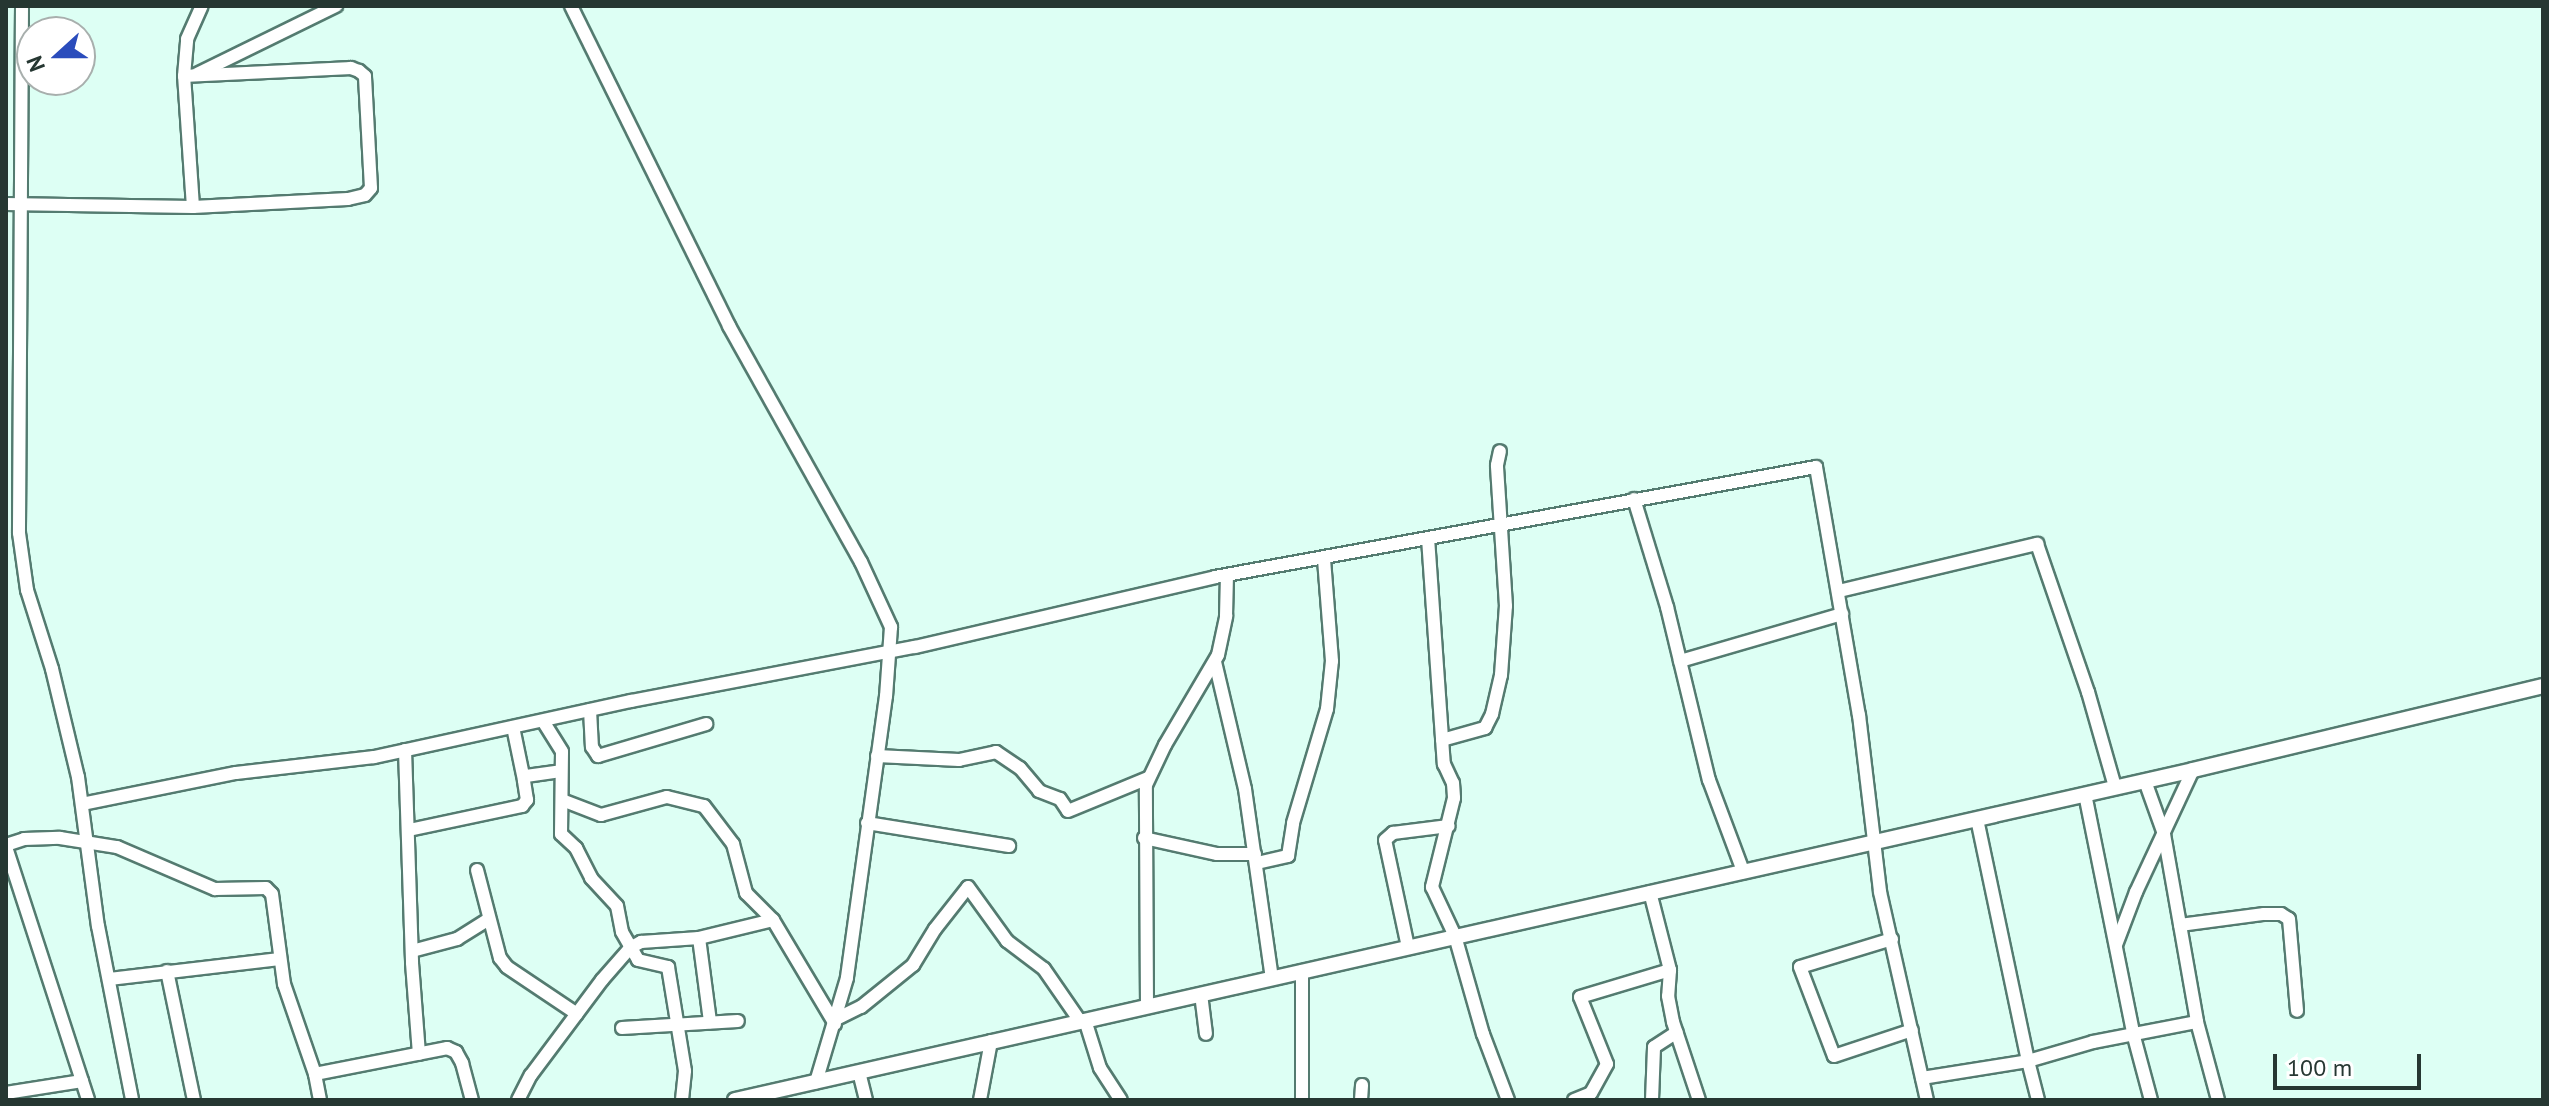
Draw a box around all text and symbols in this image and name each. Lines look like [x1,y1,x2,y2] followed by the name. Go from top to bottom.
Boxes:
[16,16,96,96] north arrow
[20,52,51,76] text: N
[2277,1038,2425,1088] scale bar
[2287,1052,2352,1083] text: 100 m

